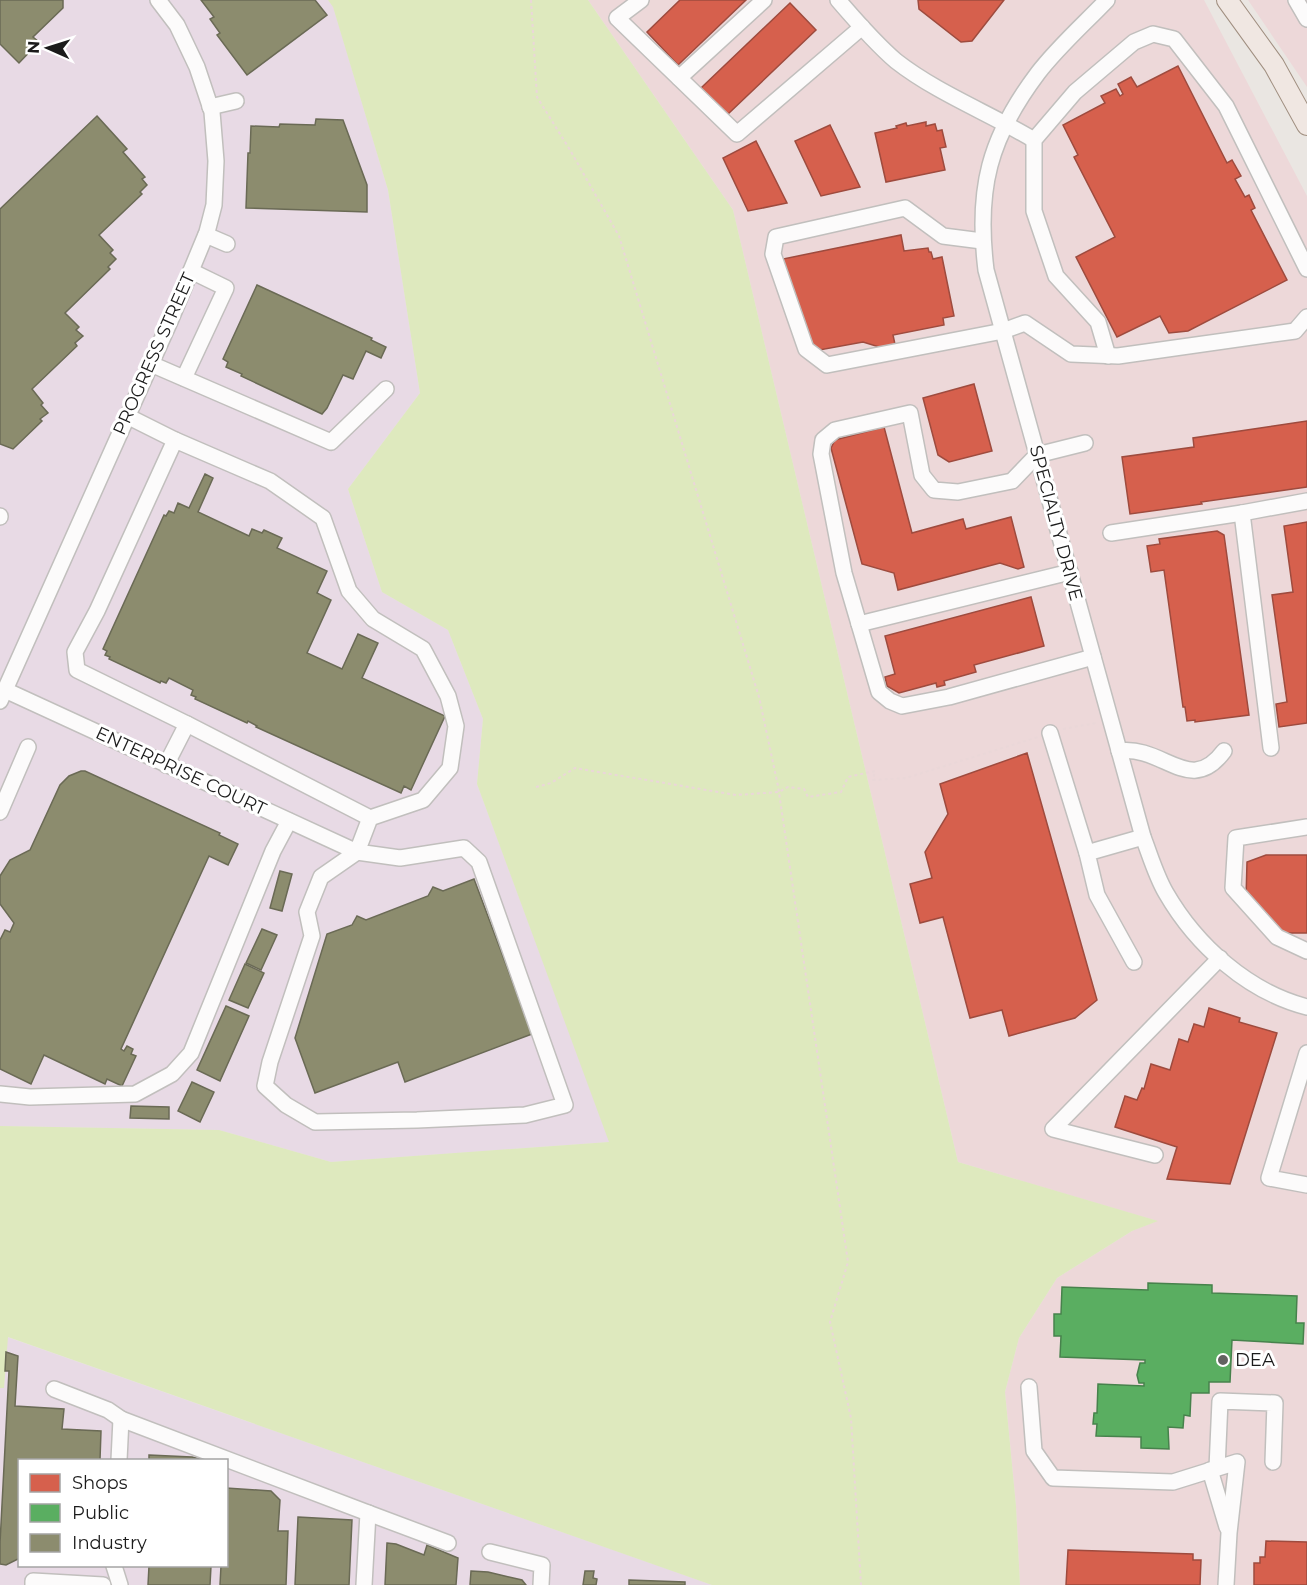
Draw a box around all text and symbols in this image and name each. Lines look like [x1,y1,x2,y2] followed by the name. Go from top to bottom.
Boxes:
[18,18,78,78] north arrow
[24,40,43,54] text: N
[108,269,200,439] street label: PROGRESS STREET
[1025,443,1087,603] street label: SPECIALTY DRIVE
[92,722,270,820] street label: ENTERPRISE COURT
[1235,1349,1275,1371] place label: DEA
[1216,1353,1230,1367] marker: DEA
[18,1459,228,1567] legend
[72,1472,128,1494] text: Shops
[72,1502,129,1524] text: Public
[72,1532,147,1554] text: Industry

